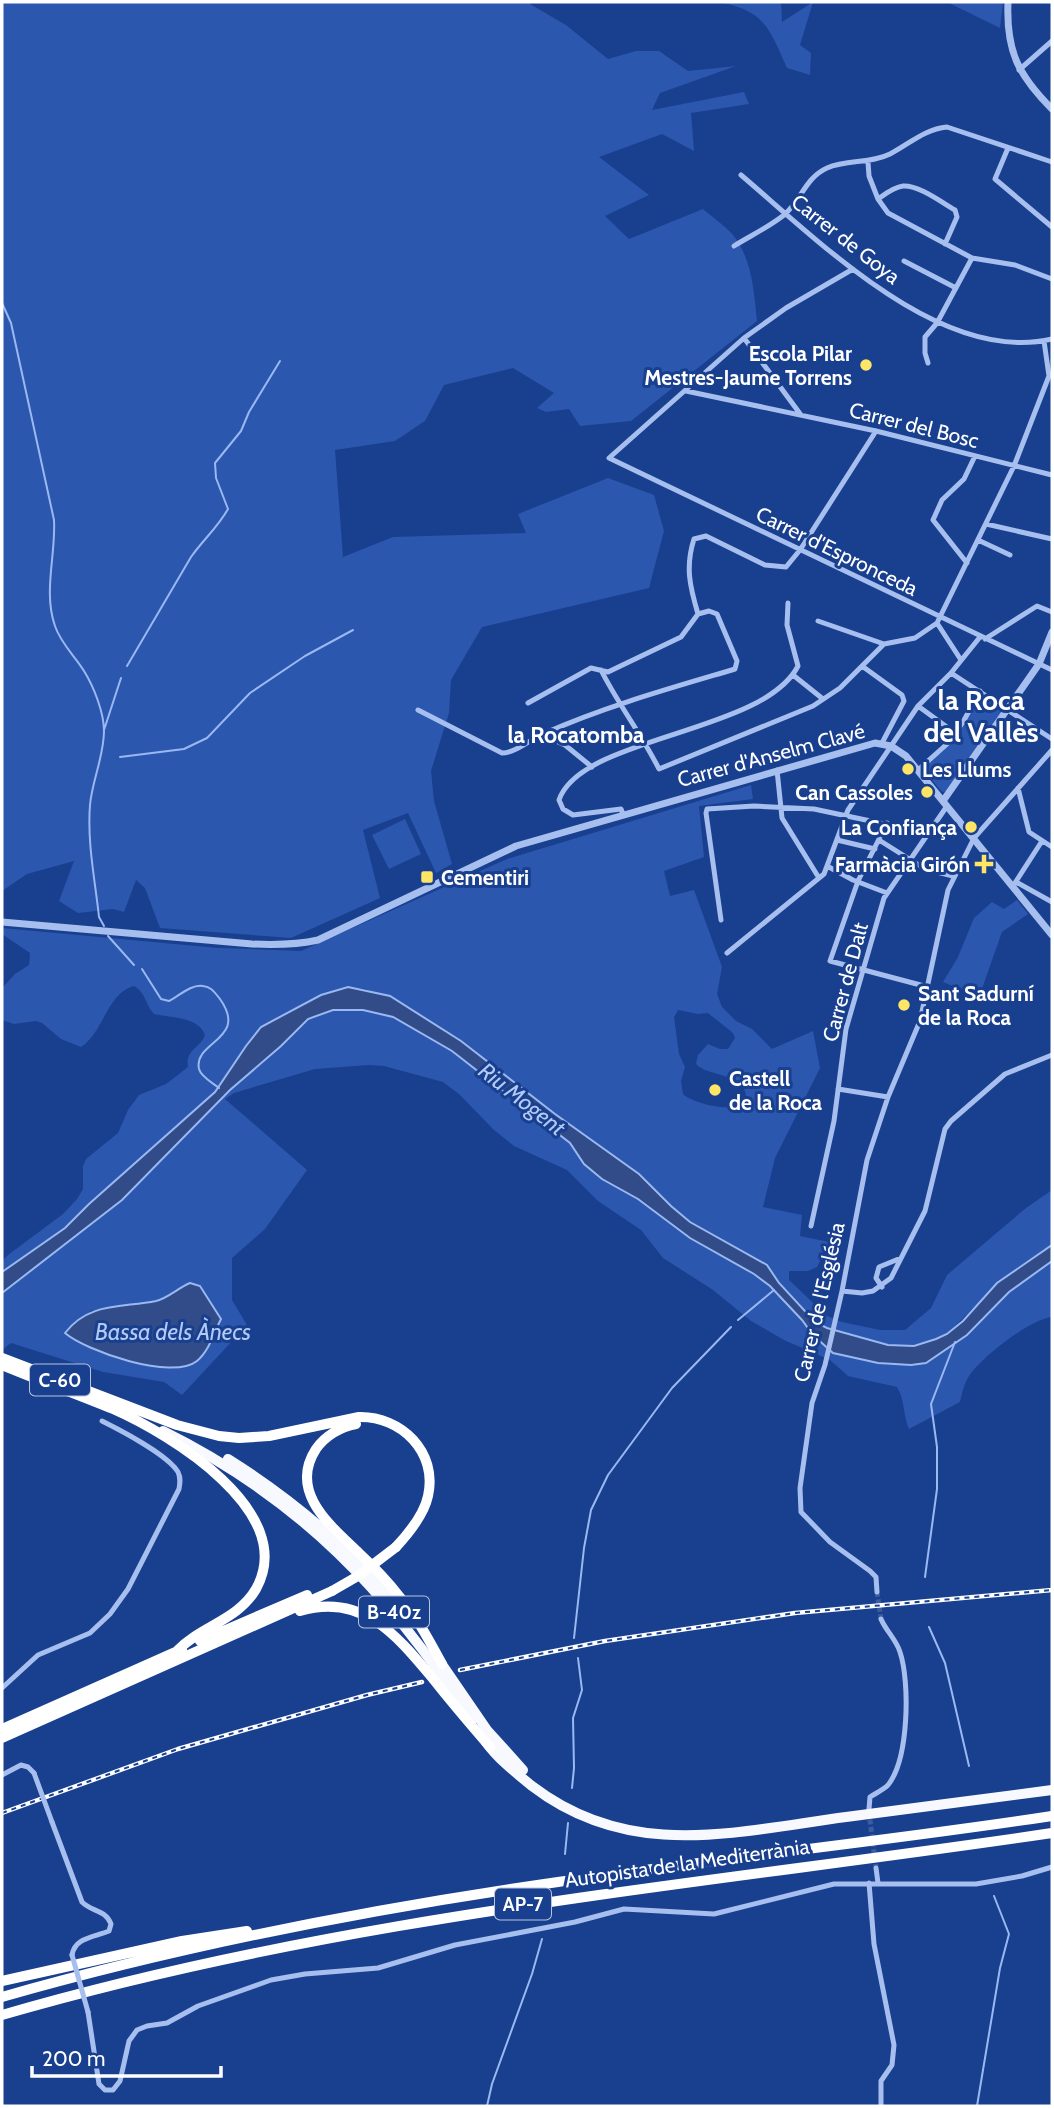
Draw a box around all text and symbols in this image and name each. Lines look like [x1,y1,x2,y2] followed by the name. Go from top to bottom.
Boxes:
[787,189,905,289] street label: Carrer de Goya
[644,341,852,390] place label: Escola Pilar Mestres-Jaume Torrens
[858,357,874,373] marker: Escola Pilar Mestres-Jaume Torrens
[847,397,981,453] street label: Carrer del Bosc
[752,501,922,601] street label: Carrer d'Espronceda
[923,683,1039,749] district label: la Roca del Vallès
[674,718,868,792] street label: Carrer d'Anselm Clavé
[507,721,645,749] district label: la Rocatomba
[922,757,1011,782] place label: Les Llums
[900,761,916,777] marker: Les Llums
[795,780,913,805] place label: Can Cassoles
[919,784,935,800] marker: Can Cassoles
[841,815,958,840] place label: La Confiança
[963,819,979,835] marker: La Confiança
[835,852,970,877] place label: Farmàcia Girón
[976,856,992,872] marker: Farmàcia Girón
[441,865,529,890] place label: Cementiri
[419,869,435,885] marker: Cementiri
[817,920,873,1044] street label: Carrer de Dalt
[918,981,1034,1030] place label: Sant Sadurní de la Roca
[896,997,912,1013] marker: Sant Sadurní de la Roca
[473,1056,572,1142] water label: Riu Mogent
[729,1066,823,1115] place label: Castell de la Roca
[707,1082,723,1098] marker: Castell de la Roca
[788,1220,850,1384] street label: Carrer de l'Església
[95,1316,251,1346] water label: Bassa dels Ànecs
[30,1364,90,1396] road number: C-60
[359,1596,429,1628] road number: B-40z
[563,1833,811,1893] street label: Autopista de la Mediterrània
[495,1888,551,1920] road number: AP-7
[32,2035,220,2078] scale bar
[42,2046,105,2071] text: 200 m

